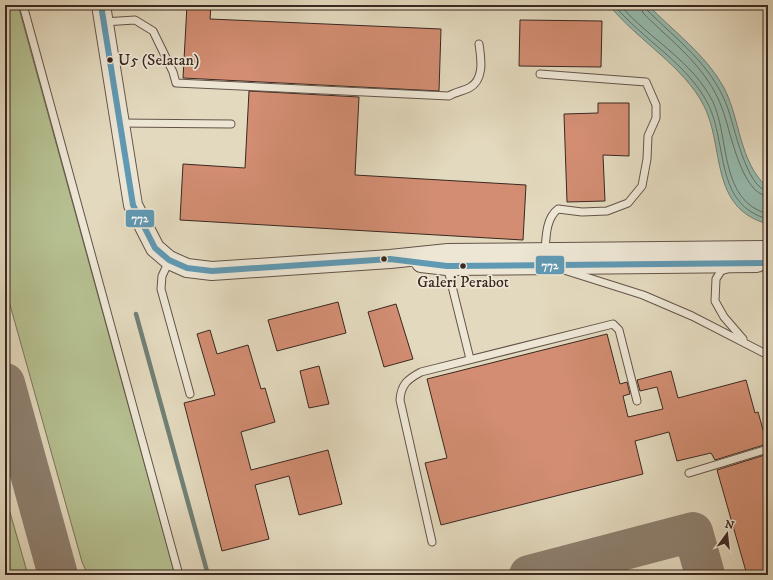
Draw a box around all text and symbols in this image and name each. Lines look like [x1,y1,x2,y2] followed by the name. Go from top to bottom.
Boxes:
[118,50,199,70] place label: U5 (Selatan)
[105,55,115,65] marker: U5 (Selatan)
[125,209,155,228] line badge: 772
[132,212,149,226] text: 772
[379,254,389,264] unlabelled marker
[535,255,565,275] line badge: 772
[542,259,559,273] text: 772
[458,261,468,271] marker: Galeri Perabot
[417,272,509,292] place label: Galeri Perabot
[707,514,747,554] north arrow
[723,517,736,533] text: N

